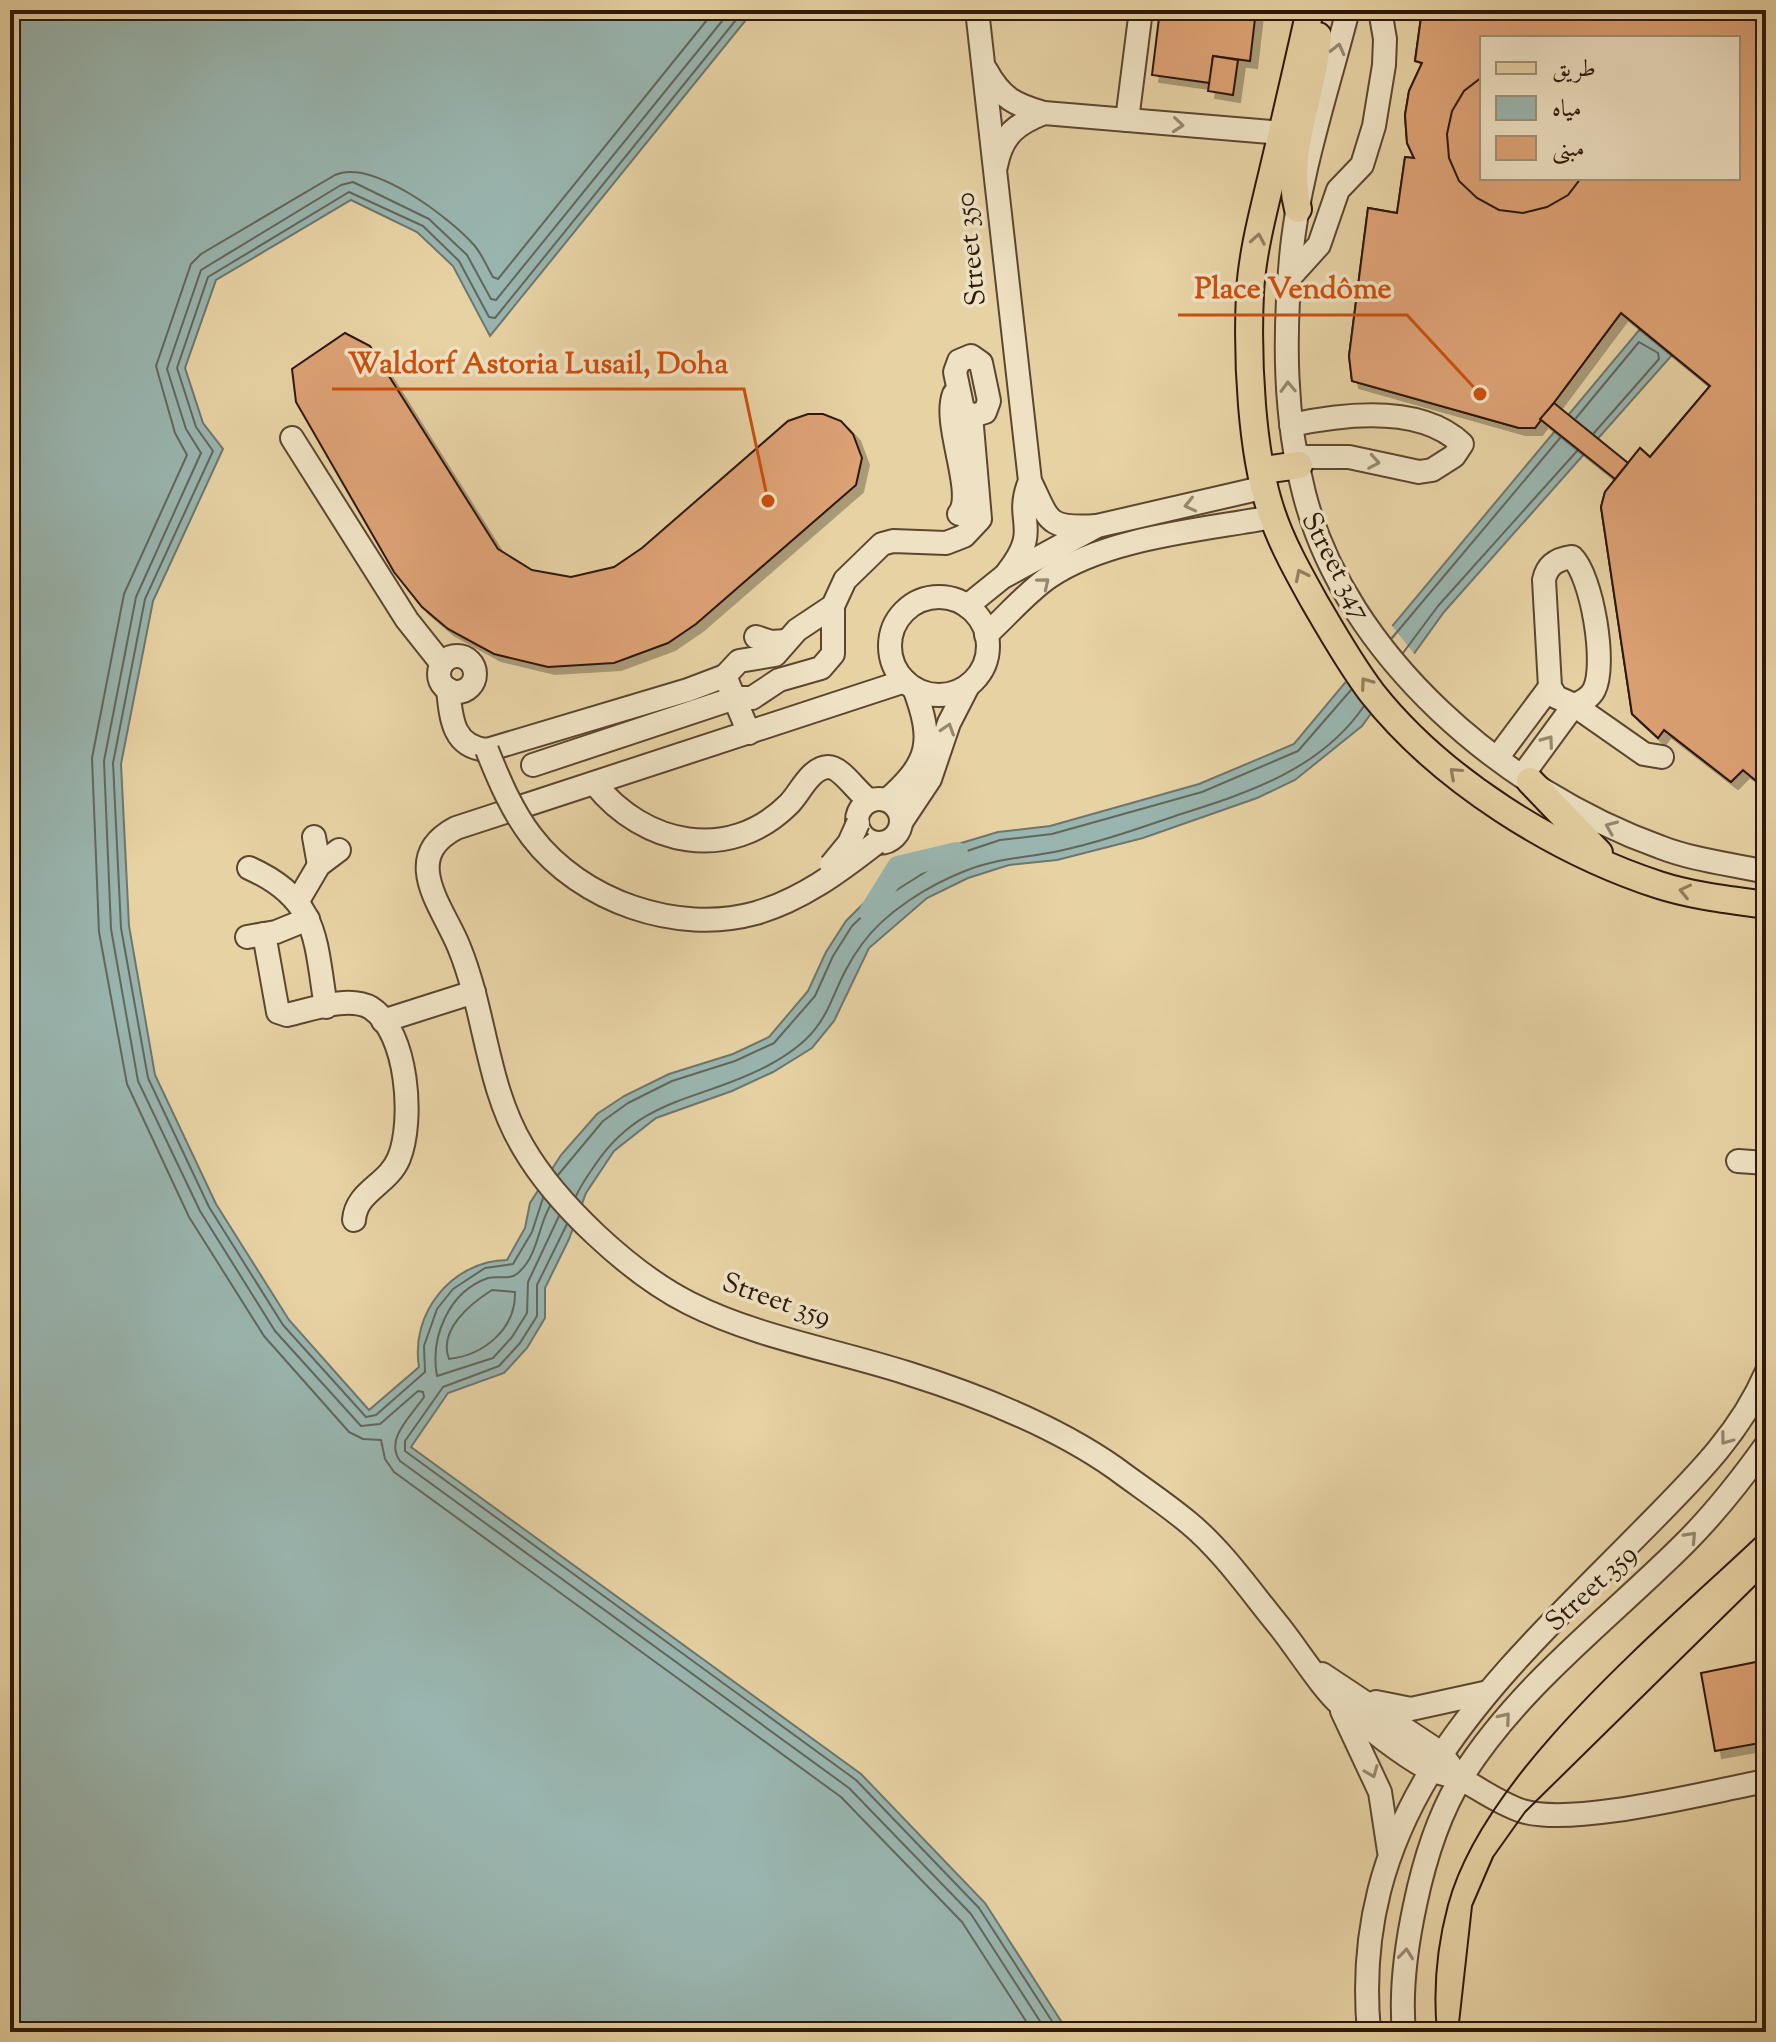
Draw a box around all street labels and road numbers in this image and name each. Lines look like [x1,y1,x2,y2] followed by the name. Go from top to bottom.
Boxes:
[946,190,998,308] street label: Street 350
[1290,506,1380,628] street label: Street 347
[716,1264,836,1338] street label: Street 359
[1537,1536,1647,1642] street label: Street 359

